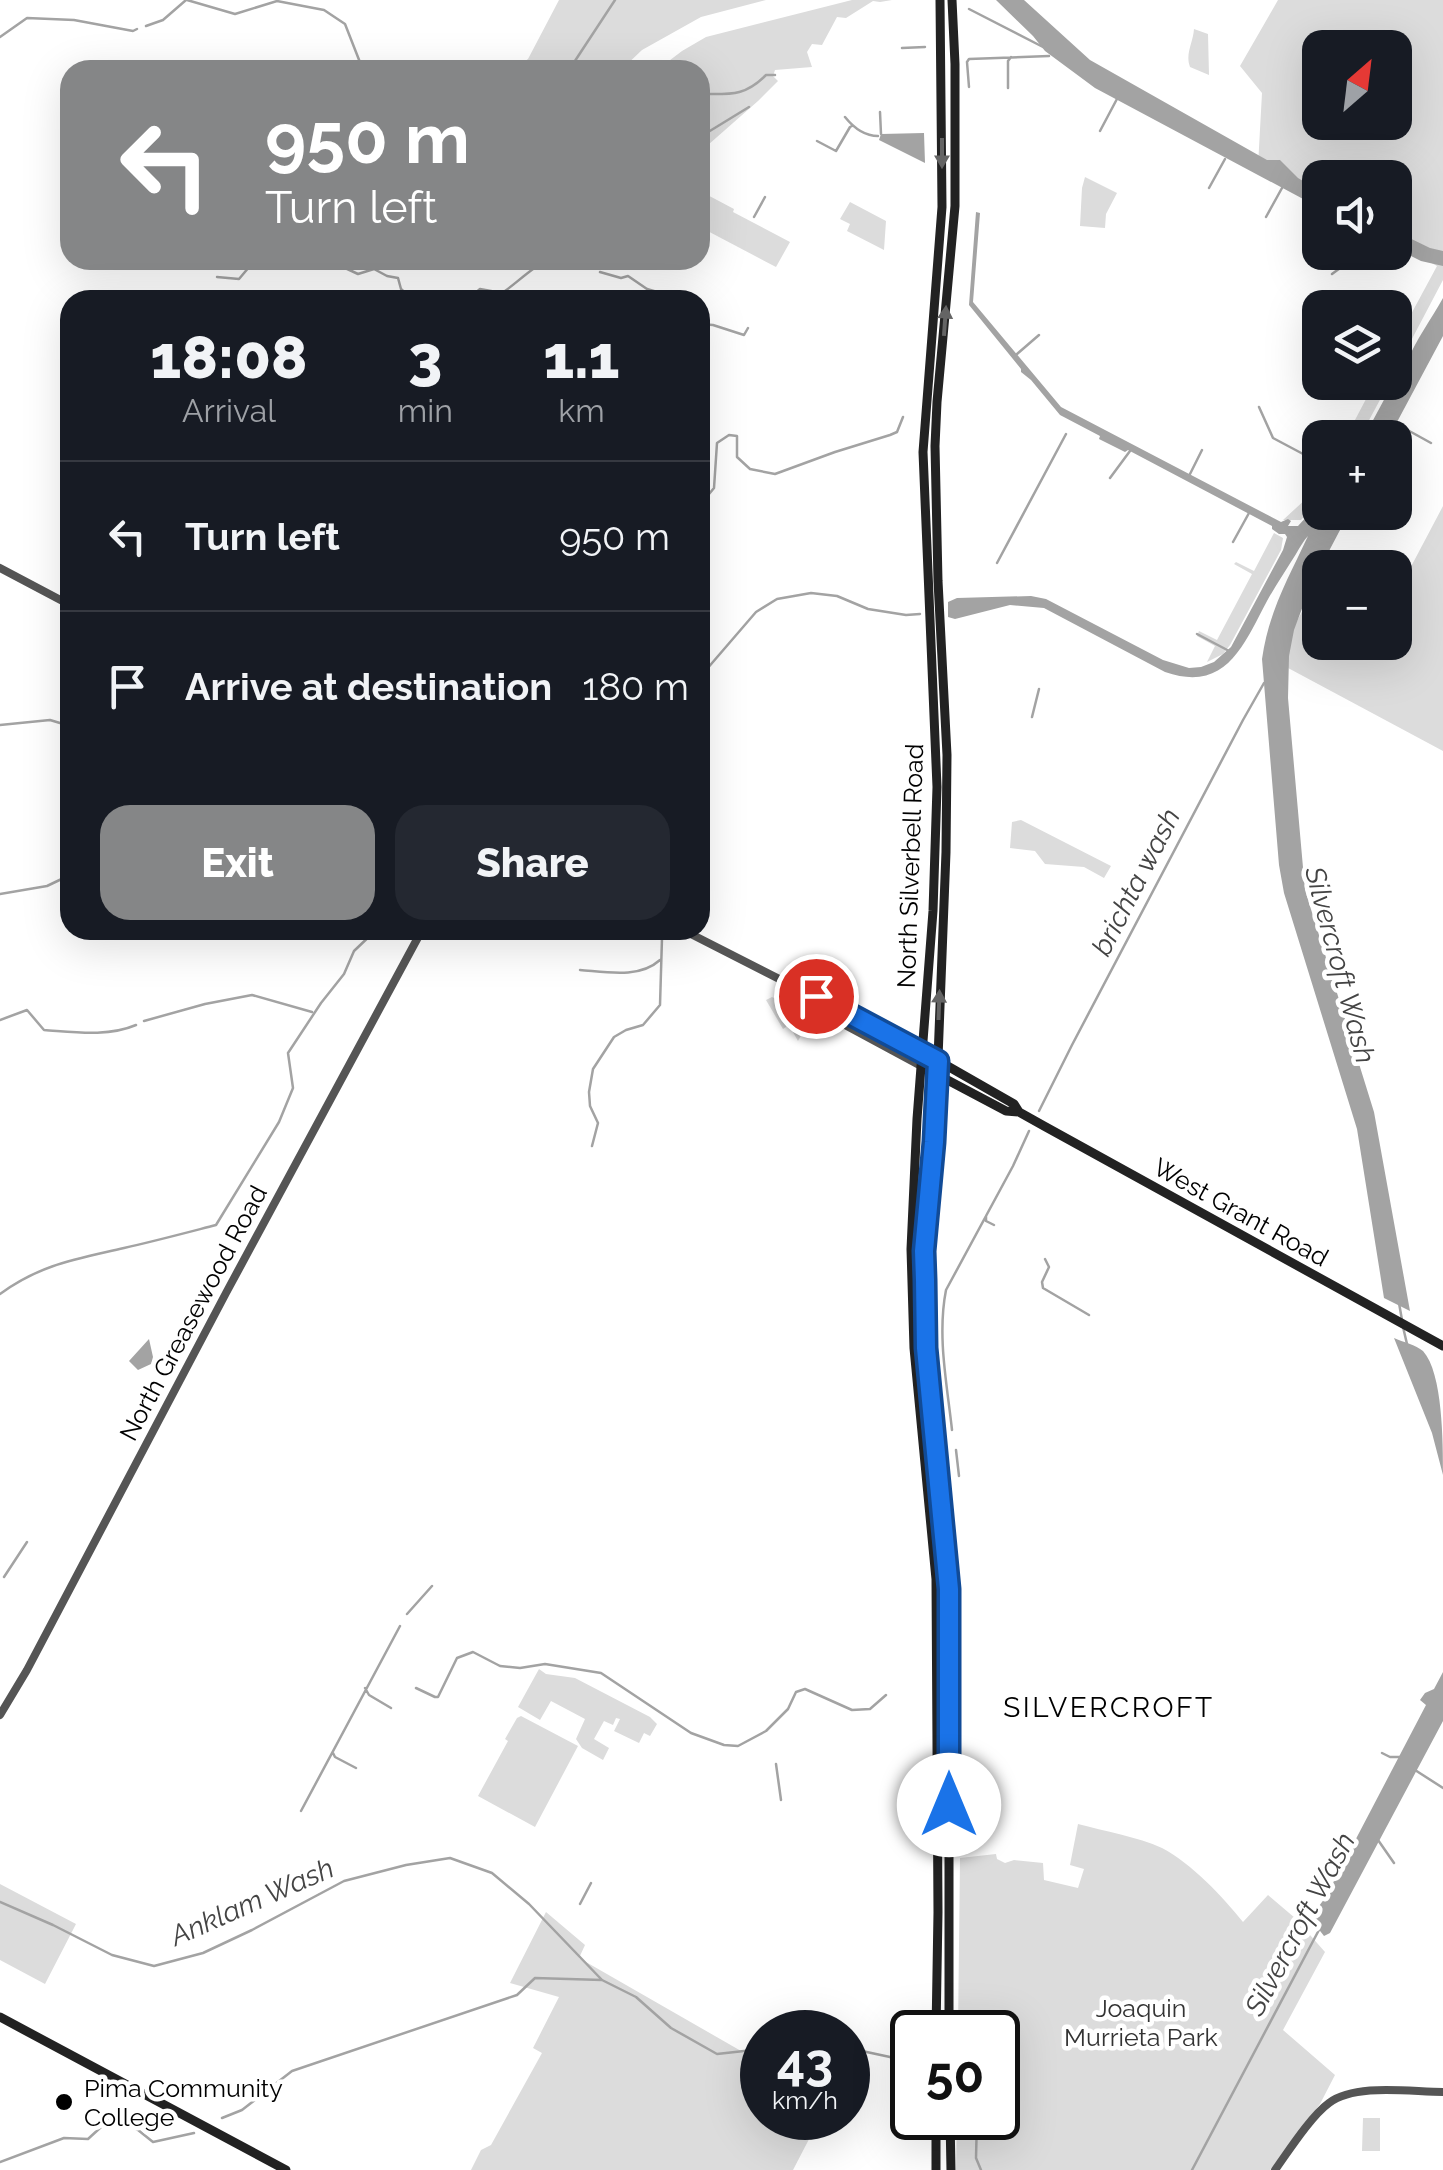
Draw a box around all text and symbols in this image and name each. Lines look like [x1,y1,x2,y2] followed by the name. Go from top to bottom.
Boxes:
[1302,30,1412,140] north arrow
[1302,30,1412,660] map controls
[265,97,470,179] text: 950 m
[100,100,230,230] icon: left
[934,137,950,169] one-way arrow
[1302,160,1412,270] button: sound
[265,181,437,234] text: Turn left
[1302,290,1412,400] button: layers
[937,305,953,337] one-way arrow
[150,322,308,392] text: 18:08
[408,322,442,392] text: 3
[543,322,620,392] text: 1.1
[182,392,276,429] text: Arrival
[398,392,453,429] text: min
[558,392,605,429] text: km
[1302,420,1412,530] button: +
[100,509,155,564] icon: left
[185,514,340,559] text: Turn left
[559,514,670,559] text: 950 m
[1302,550,1412,660] button: −
[100,659,155,714] icon: arrive
[185,664,552,709] text: Arrive at destination
[582,664,689,709] text: 180 m
[891,743,929,989] street label: North Silverbell Road
[1085,803,1187,961] water label: brichta wash
[100,805,375,920] button: Exit
[395,805,670,920] button: Share
[1298,862,1382,1067] water label: Silvercroft Wash
[774,954,859,1039] pin
[789,969,844,1024] icon: arrive
[931,988,947,1020] one-way arrow
[1148,1152,1334,1272] street label: West Grant Road
[113,1180,273,1446] street label: North Greasewood Road
[1003,1691,1215,1724] district label: SILVERCROFT
[897,1753,1001,1857] position arrow
[1237,1827,1362,2022] water label: Silvercroft Wash
[163,1851,339,1954] water label: Anklam Wash
[1064,1993,1219,2052] park label: Joaquin Murrieta Park
[890,2010,1020,2140] speed limit sign: 50
[777,2033,833,2092] text: 43
[84,2073,283,2132] place label: Pima Community College
[772,2085,838,2115] text: km/h
[53,2091,75,2113] marker: Pima Community College

